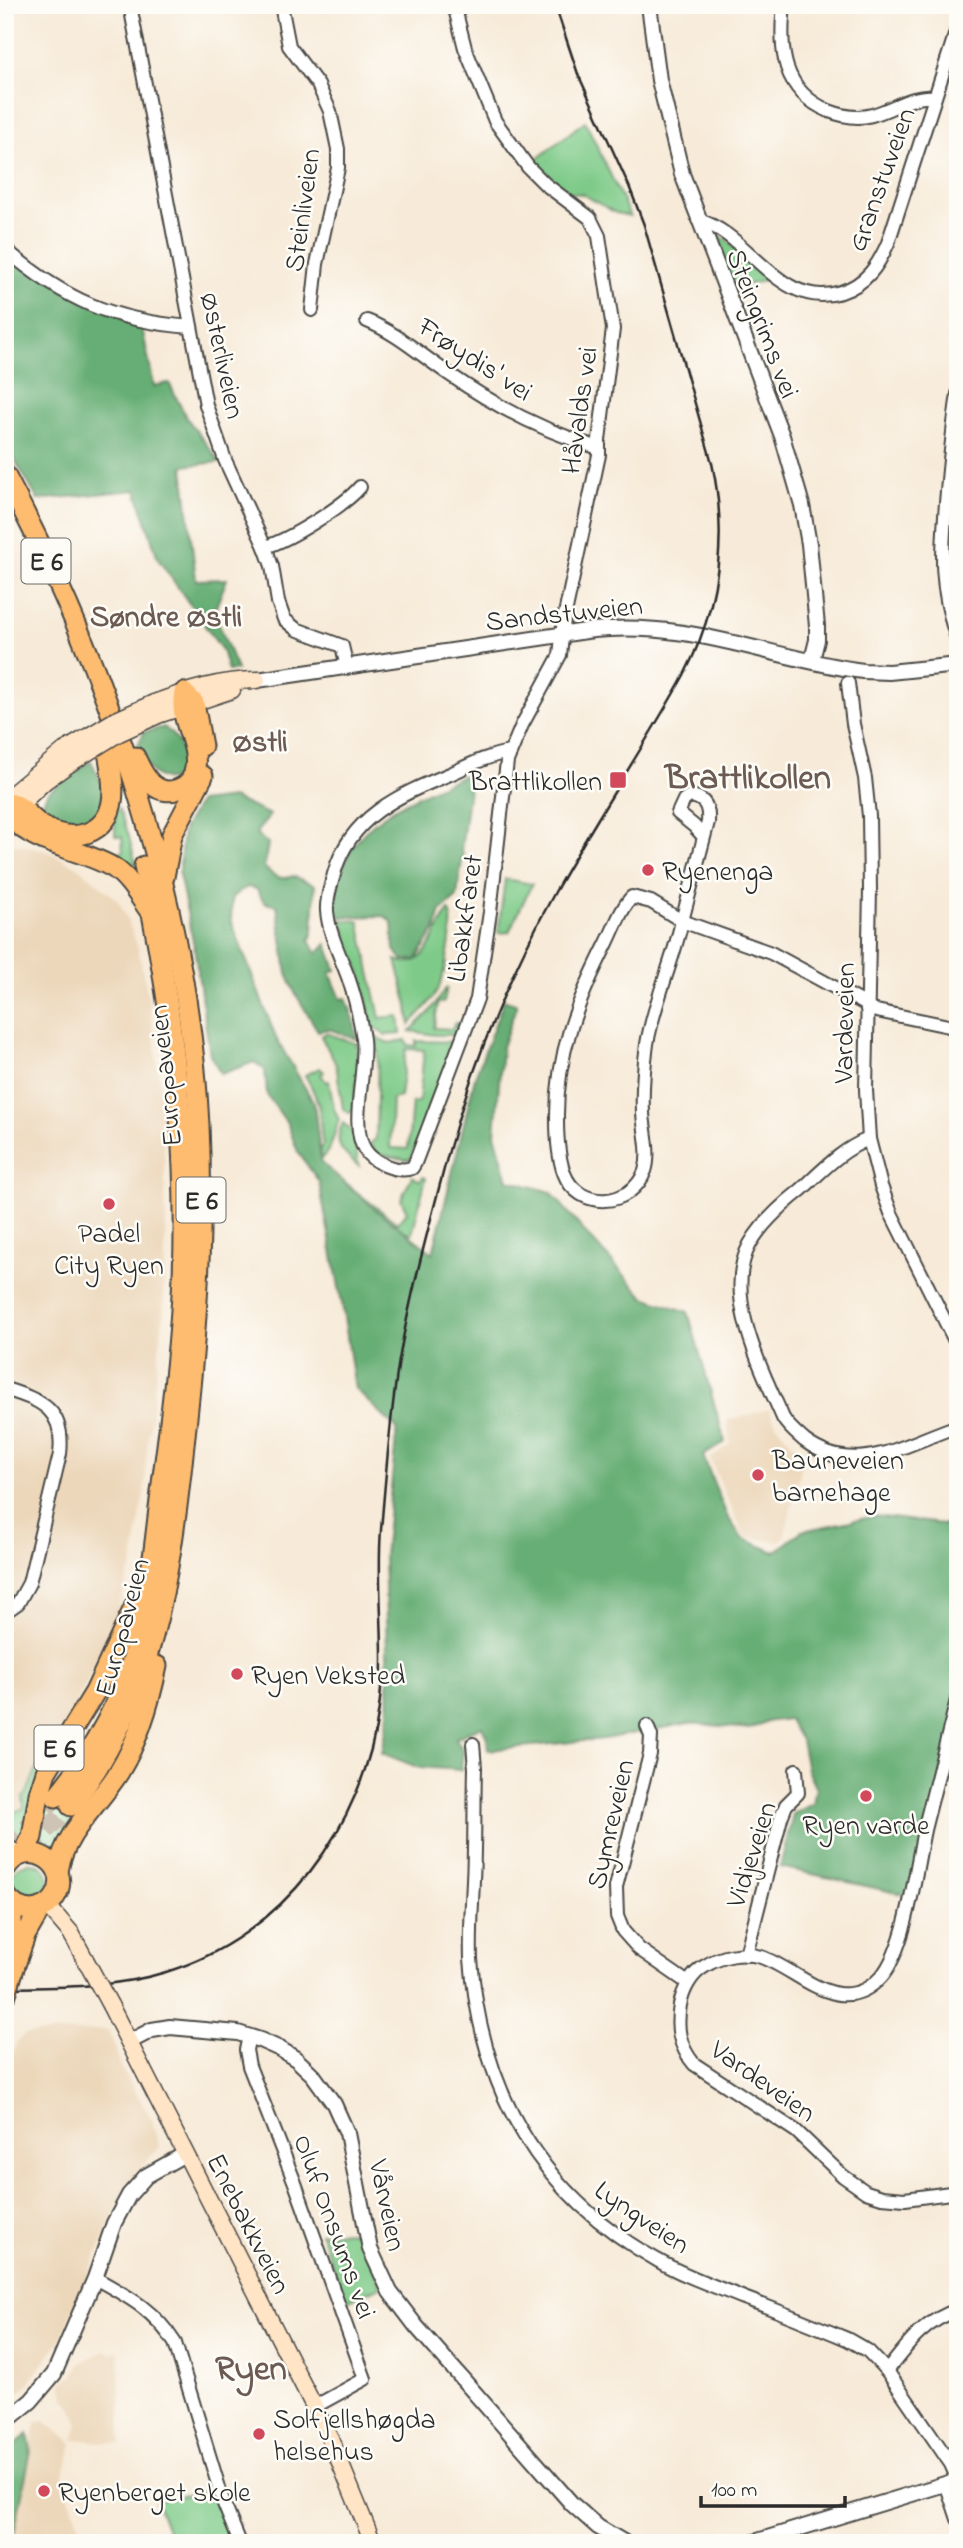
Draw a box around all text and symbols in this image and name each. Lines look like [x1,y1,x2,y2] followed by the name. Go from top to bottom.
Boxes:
[838,103,928,258] street label: Granstuveien
[276,146,333,275] street label: Steinliveien
[713,243,808,405] street label: Steingrims vei
[187,289,254,423] street label: Østerliveien
[408,308,540,413] street label: Frøydis' vei
[552,344,611,477] street label: Håvalds vei
[22,538,70,583] road number: E 6
[484,587,645,644] street label: Sandstuveien
[90,597,242,641] district label: Søndre Østli
[232,722,288,766] district label: Østli
[663,754,831,805] district label: Brattlikollen
[468,763,602,804] place label: Brattlikollen
[608,770,628,790] marker: Brattlikollen
[437,852,496,985] street label: Libakkfaret
[662,853,773,894] place label: Ryenenga
[640,862,656,878] marker: Ryenenga
[825,962,868,1085] street label: Vardeveien
[140,1003,195,1148] street label: Europaveien
[176,1177,226,1222] road number: E 6
[101,1196,117,1212] marker: Padel City Ryen
[54,1215,164,1288] place label: Padel City Ryen
[771,1442,904,1515] place label: Bauneveien barnehage
[750,1467,766,1483] marker: Bauneveien barnehage
[86,1554,163,1702] street label: Europaveien
[251,1657,406,1698] place label: Ryen Veksted
[229,1666,245,1682] marker: Ryen Veksted
[34,1726,84,1770] road number: E 6
[578,1756,647,1894] street label: Symreveien
[858,1788,874,1804] marker: Ryen varde
[717,1797,790,1914] street label: Vidjeveien
[802,1807,930,1848] place label: Ryen varde
[700,2031,823,2134] street label: Vardeveien
[280,2129,385,2325] street label: Oluf Onsums vei
[194,2147,300,2302] street label: Enebakkveien
[356,2155,415,2255] street label: Vårveien
[585,2172,697,2266] street label: Lyngveien
[215,2345,287,2397] district label: Ryen
[273,2401,436,2474] place label: Solfjellshøgda helsehus
[251,2426,267,2442] marker: Solfjellshøgda helsehus
[701,2464,844,2508] scale bar
[58,2474,251,2515] place label: Ryenberget skole
[711,2476,757,2506] text: 100 m
[36,2483,52,2499] marker: Ryenberget skole

